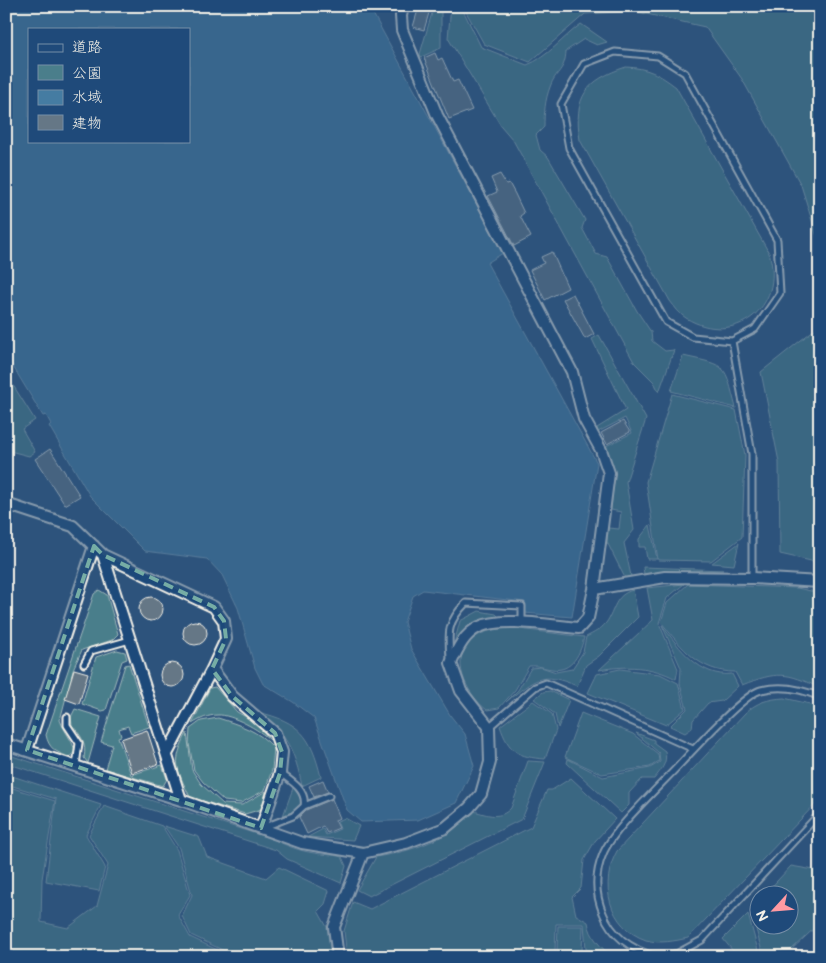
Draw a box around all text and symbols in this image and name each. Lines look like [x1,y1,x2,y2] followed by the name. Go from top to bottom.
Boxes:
[28,28,190,142] legend
[72,38,102,57] text: 道路
[72,64,102,83] text: 公園
[72,88,102,107] text: 水域
[72,114,102,133] text: 建物
[748,886,798,936] north arrow
[753,907,773,924] text: N

